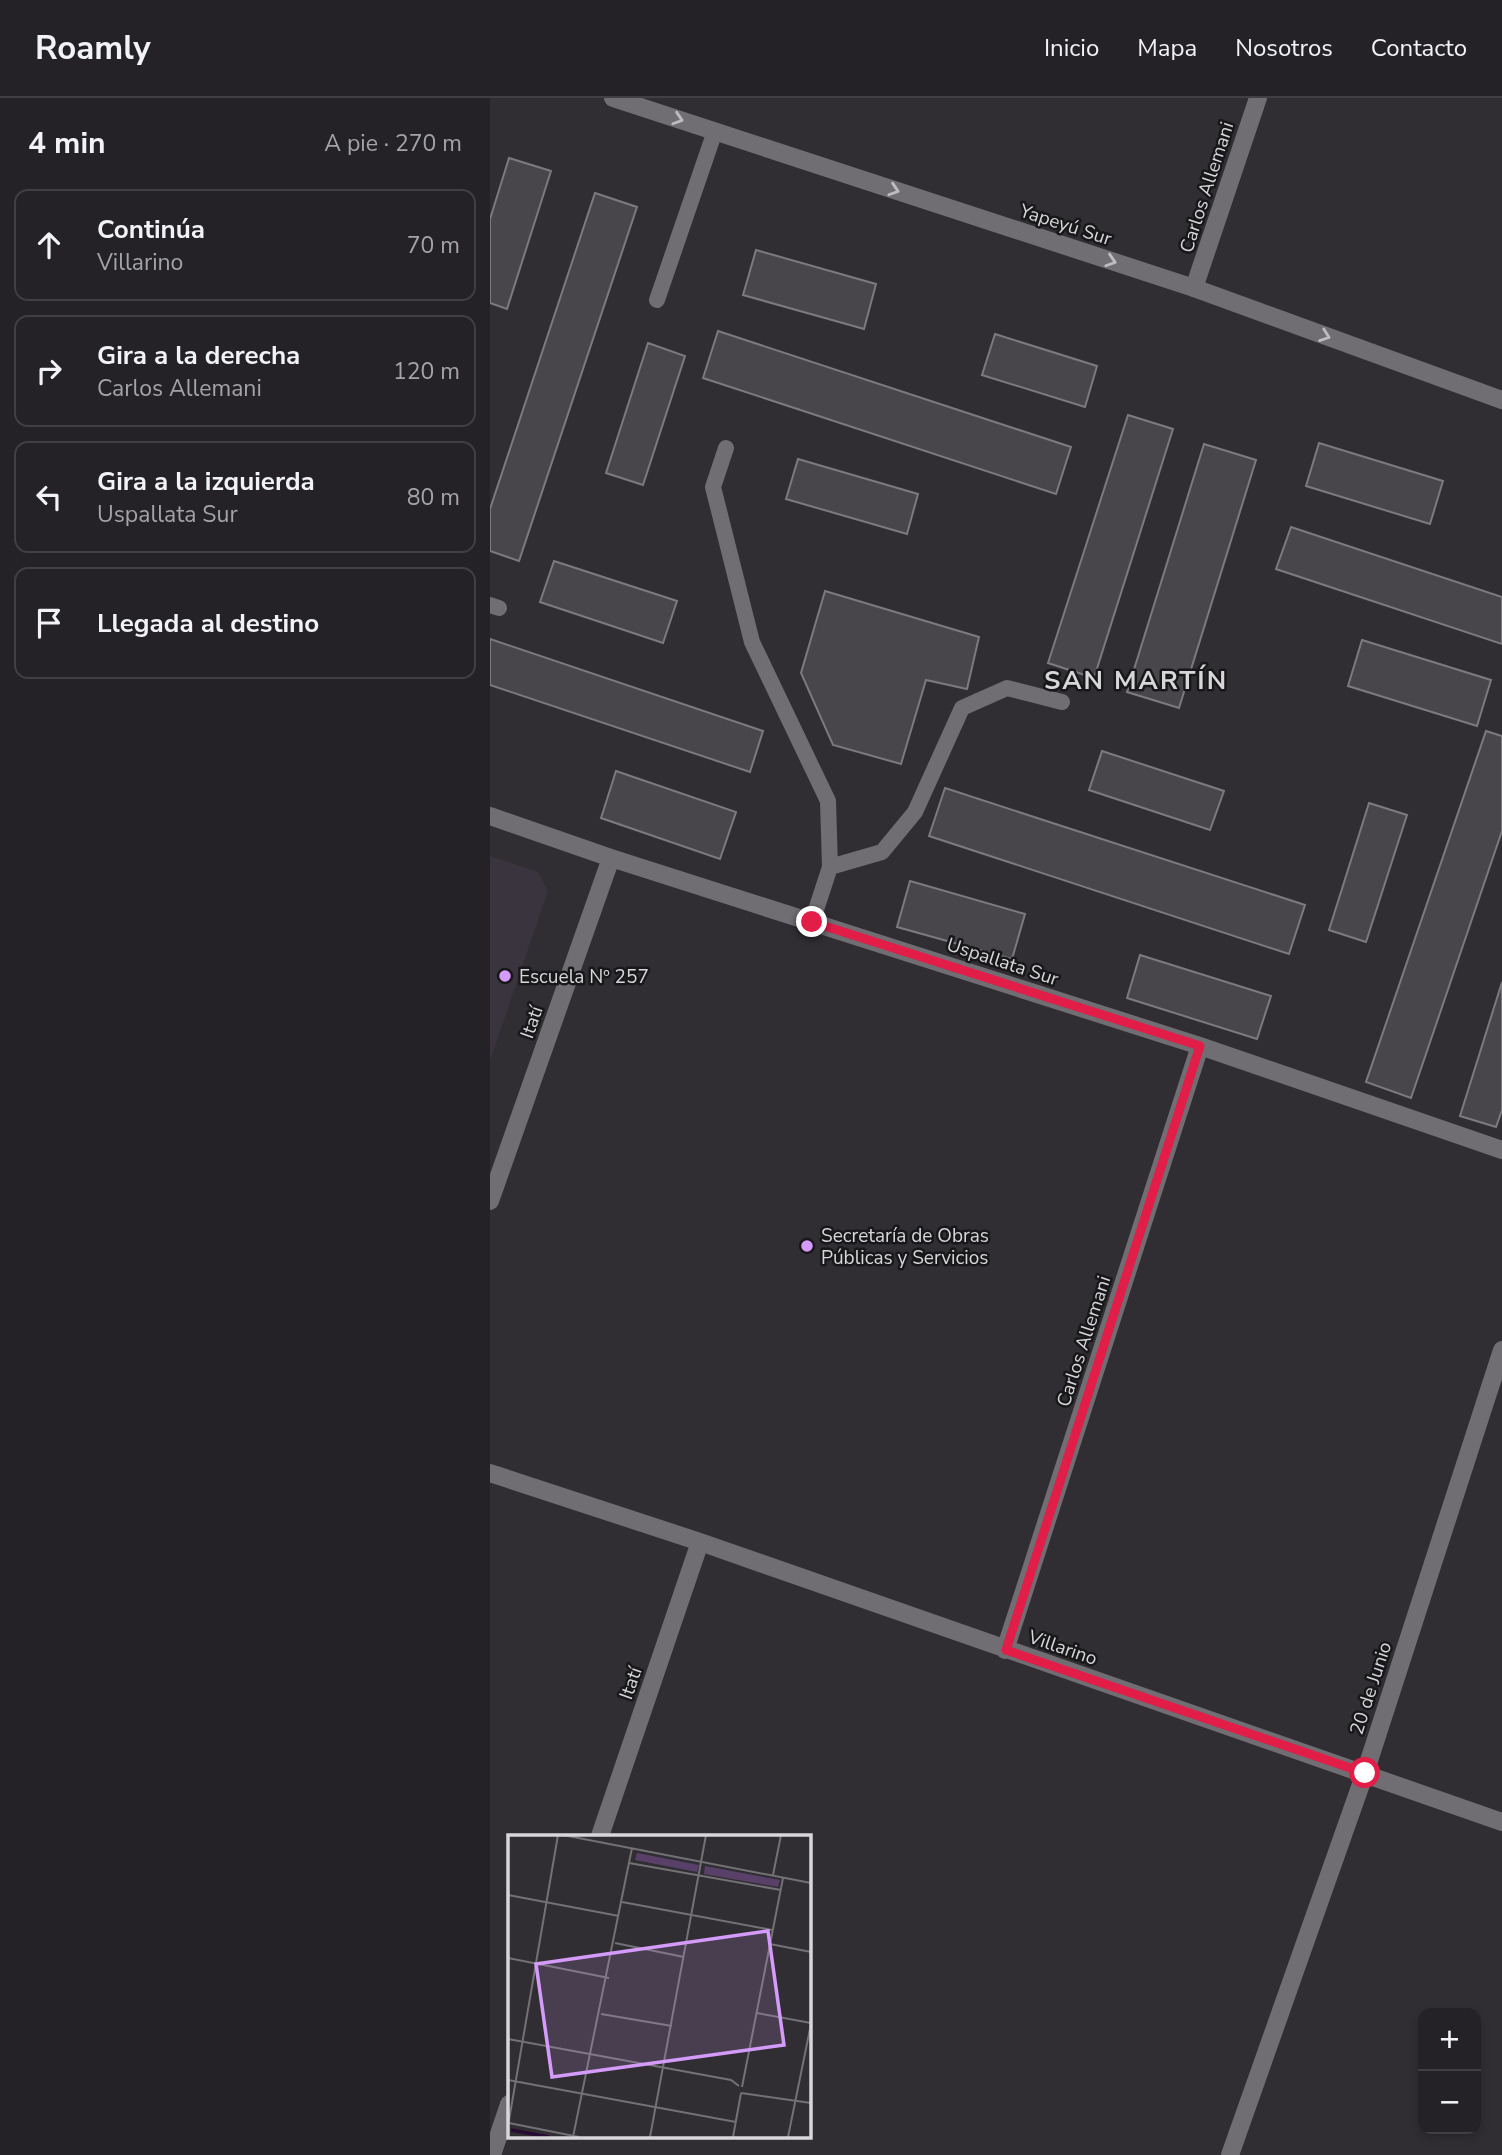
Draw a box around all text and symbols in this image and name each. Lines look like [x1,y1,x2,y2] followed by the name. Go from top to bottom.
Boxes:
[35,26,151,71] text: Roamly
[1044,32,1099,64] text: Inicio
[1137,32,1197,64] text: Mapa
[1235,32,1333,64] text: Nosotros
[1371,32,1467,64] text: Contacto
[671,111,684,125] one-way arrow
[1174,119,1240,256] street label: Carlos Allemani
[28,123,106,164] text: 4 min
[324,128,462,159] text: A pie · 270 m
[888,182,900,196] one-way arrow
[1015,198,1115,252] street label: Yapeyú Sur
[97,212,205,247] text: Continúa
[30,226,68,264] icon: ahead
[407,230,460,261] text: 70 m
[97,247,183,278] text: Villarino
[1104,253,1116,267] one-way arrow
[1319,328,1331,342] one-way arrow
[97,338,300,373] text: Gira a la derecha
[30,352,68,390] icon: right
[393,356,460,387] text: 120 m
[97,373,262,404] text: Carlos Allemani
[97,464,315,499] text: Gira a la izquierda
[30,478,68,516] icon: left
[407,482,460,513] text: 80 m
[97,499,238,530] text: Uspallata Sur
[30,604,68,642] icon: arrive
[97,606,319,641] text: Llegada al destino
[1044,663,1228,698] district label: SAN MARTÍN
[796,906,827,937] route end
[943,932,1062,992] street label: Uspallata Sur
[519,964,649,990] place label: Escuela Nº 257
[497,968,513,984] marker: Escuela Nº 257
[514,1001,550,1042] street label: Itatí
[821,1223,989,1271] place label: Secretaría de Obras Públicas y Servicios
[799,1238,815,1254] marker: Secretaría de Obras Públicas y Servicios
[1051,1273,1117,1410] street label: Carlos Allemani
[1024,1624,1101,1672] street label: Villarino
[1344,1638,1398,1738] street label: 20 de Junio
[613,1662,649,1703] street label: Itatí
[1349,1757,1380,1788] route start
[508,1835,810,2137] inset map
[1418,2008,1481,2134] map controls
[1418,2008,1481,2071] button: +
[1418,2071,1481,2134] button: −

